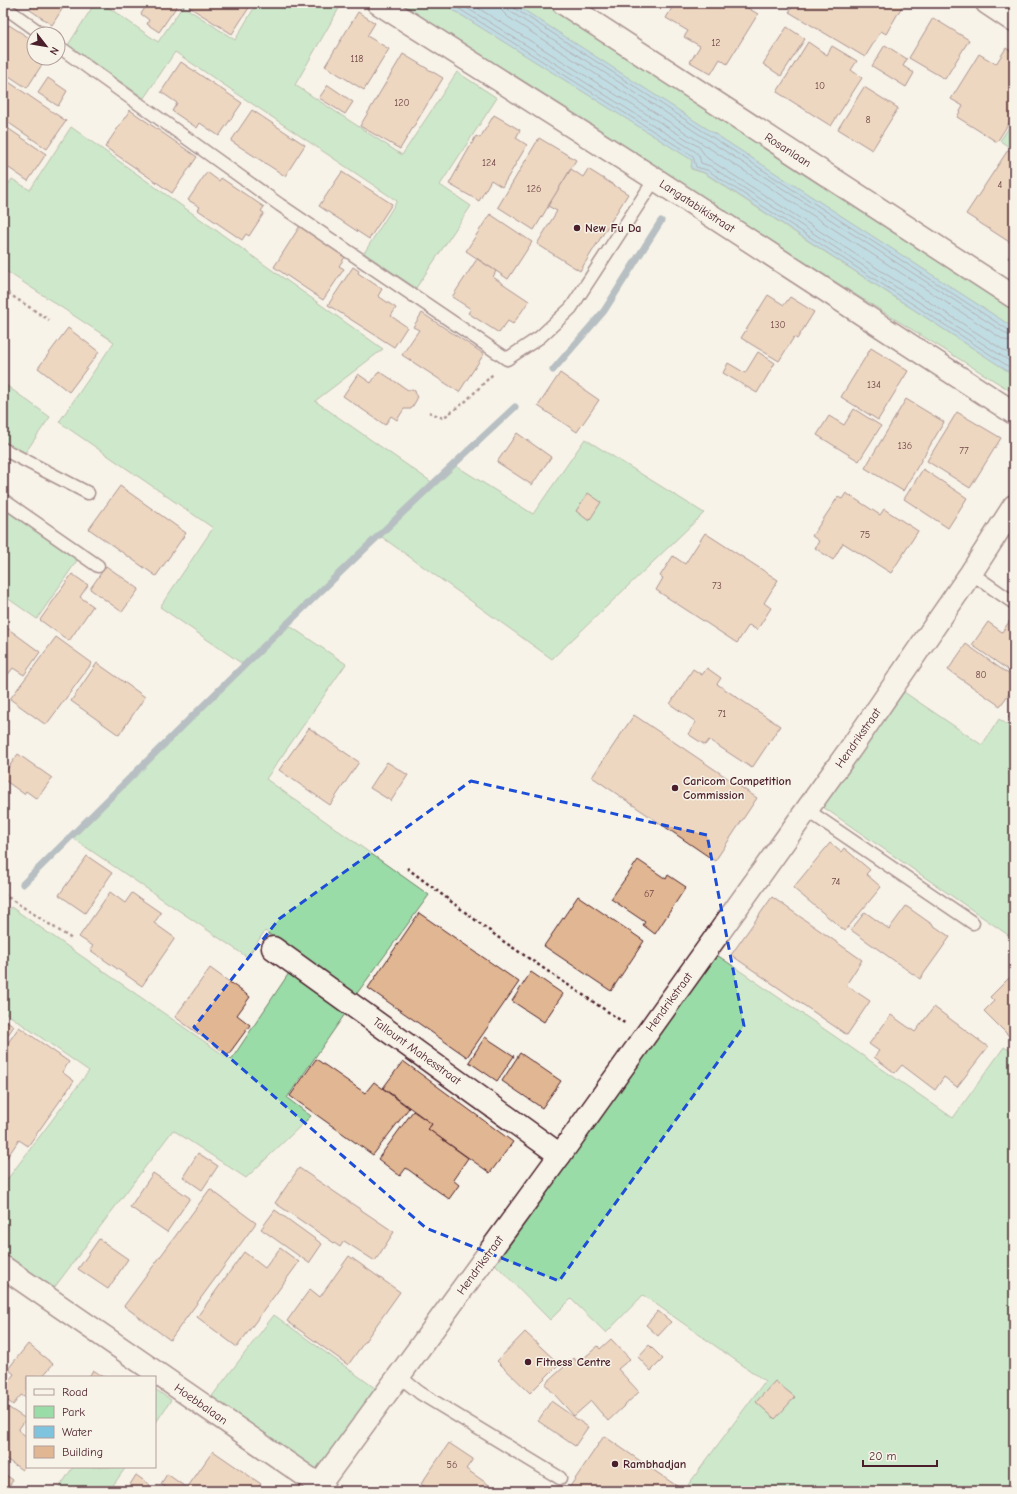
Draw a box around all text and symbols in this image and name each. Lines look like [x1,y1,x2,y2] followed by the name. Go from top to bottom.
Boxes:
[26,26,66,66] north arrow
[711,37,721,49] house number: 12
[47,44,62,57] text: N
[350,53,364,65] house number: 118
[815,80,825,92] house number: 10
[394,97,410,109] house number: 120
[865,114,871,126] house number: 8
[762,130,814,170] street label: Rosanlaan
[482,157,496,169] house number: 124
[657,176,738,236] street label: Langatabikistraat
[998,179,1003,191] house number: 4
[527,183,541,195] house number: 126
[585,221,641,235] place label: New Fu Da
[572,223,582,233] marker: New Fu Da
[770,319,786,331] house number: 130
[867,379,881,391] house number: 134
[898,440,912,452] house number: 136
[959,445,969,457] house number: 77
[860,529,870,541] house number: 75
[712,580,722,592] house number: 73
[975,669,987,681] house number: 80
[832,705,884,771] street label: Hendrikstraat
[718,708,726,720] house number: 71
[683,774,791,802] place label: Caricom Competition Commission
[670,783,680,793] marker: Caricom Competition Commission
[832,876,841,888] house number: 74
[644,888,654,900] house number: 67
[643,969,695,1034] street label: Hendrikstraat
[370,1014,464,1088] street label: Tallount Mahesstraat
[454,1232,506,1297] street label: Hendrikstraat
[536,1355,611,1369] place label: Fitness Centre
[523,1357,533,1367] marker: Fitness Centre
[26,1376,156,1468] legend
[172,1381,230,1427] street label: Hoebbalaan
[62,1385,88,1399] text: Road
[62,1405,85,1419] text: Park
[62,1425,92,1439] text: Water
[863,1442,937,1468] scale bar
[62,1445,103,1459] text: Building
[869,1449,897,1463] text: 20 m
[623,1457,686,1471] place label: Rambhadjan
[447,1459,457,1471] house number: 56
[610,1459,620,1469] marker: Rambhadjan

